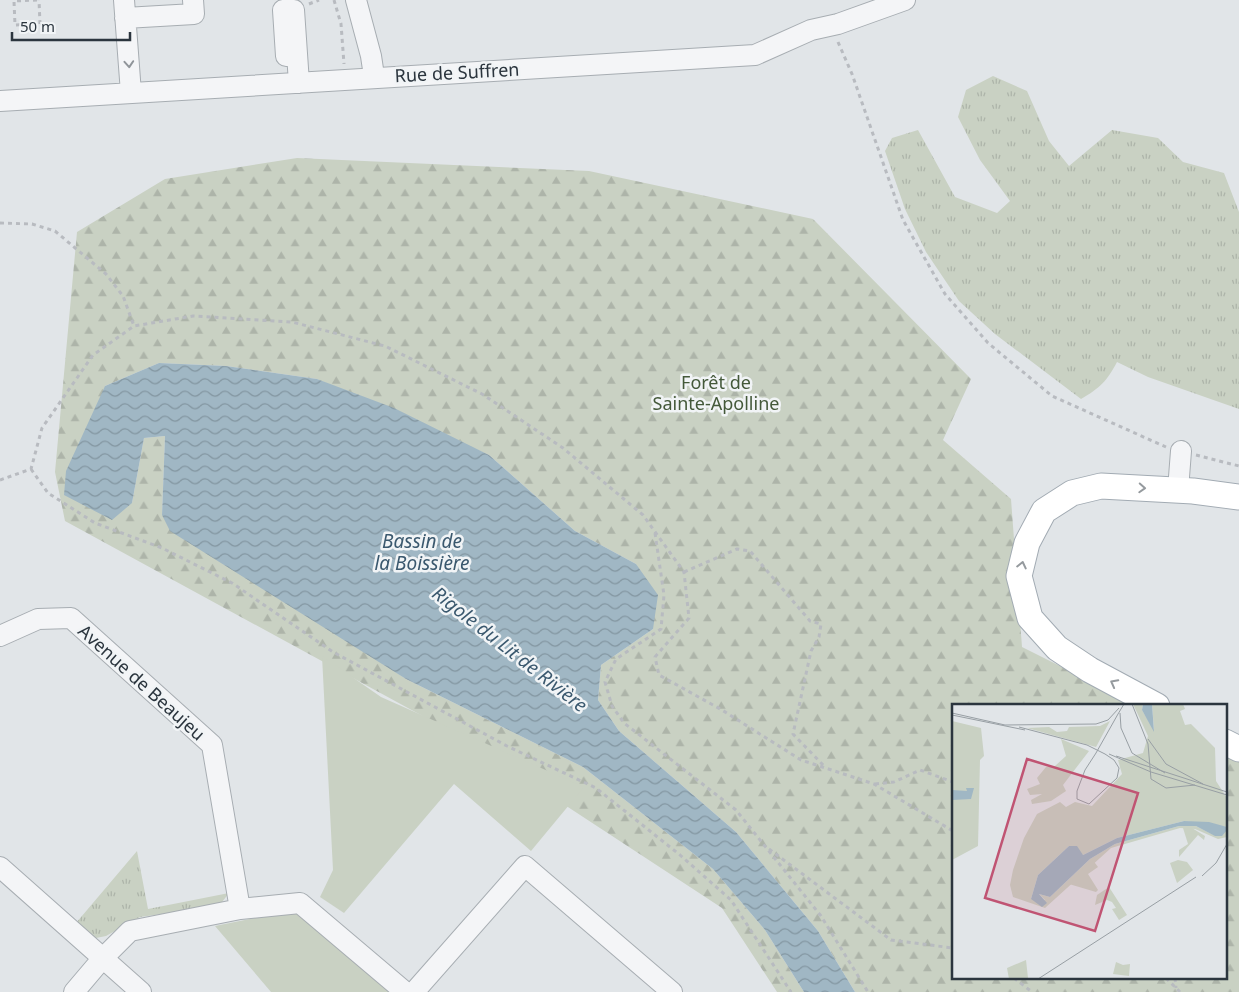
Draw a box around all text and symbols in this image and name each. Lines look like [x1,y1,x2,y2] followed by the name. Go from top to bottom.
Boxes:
[12,10,130,42] scale bar
[20,16,55,36] text: 50 m
[394,57,520,87] street label: Rue de Suffren
[123,60,134,68] one-way arrow
[653,370,779,415] park label: Forêt de Sainte-Apolline
[1138,483,1146,494] one-way arrow
[374,528,470,576] water label: Bassin de la Boissière
[1016,560,1027,569] one-way arrow
[427,580,593,718] water label: Rigole du Lit de Rivière
[73,619,211,745] street label: Avenue de Beaujeu
[1110,679,1119,689] one-way arrow
[952,704,1226,980] inset map

